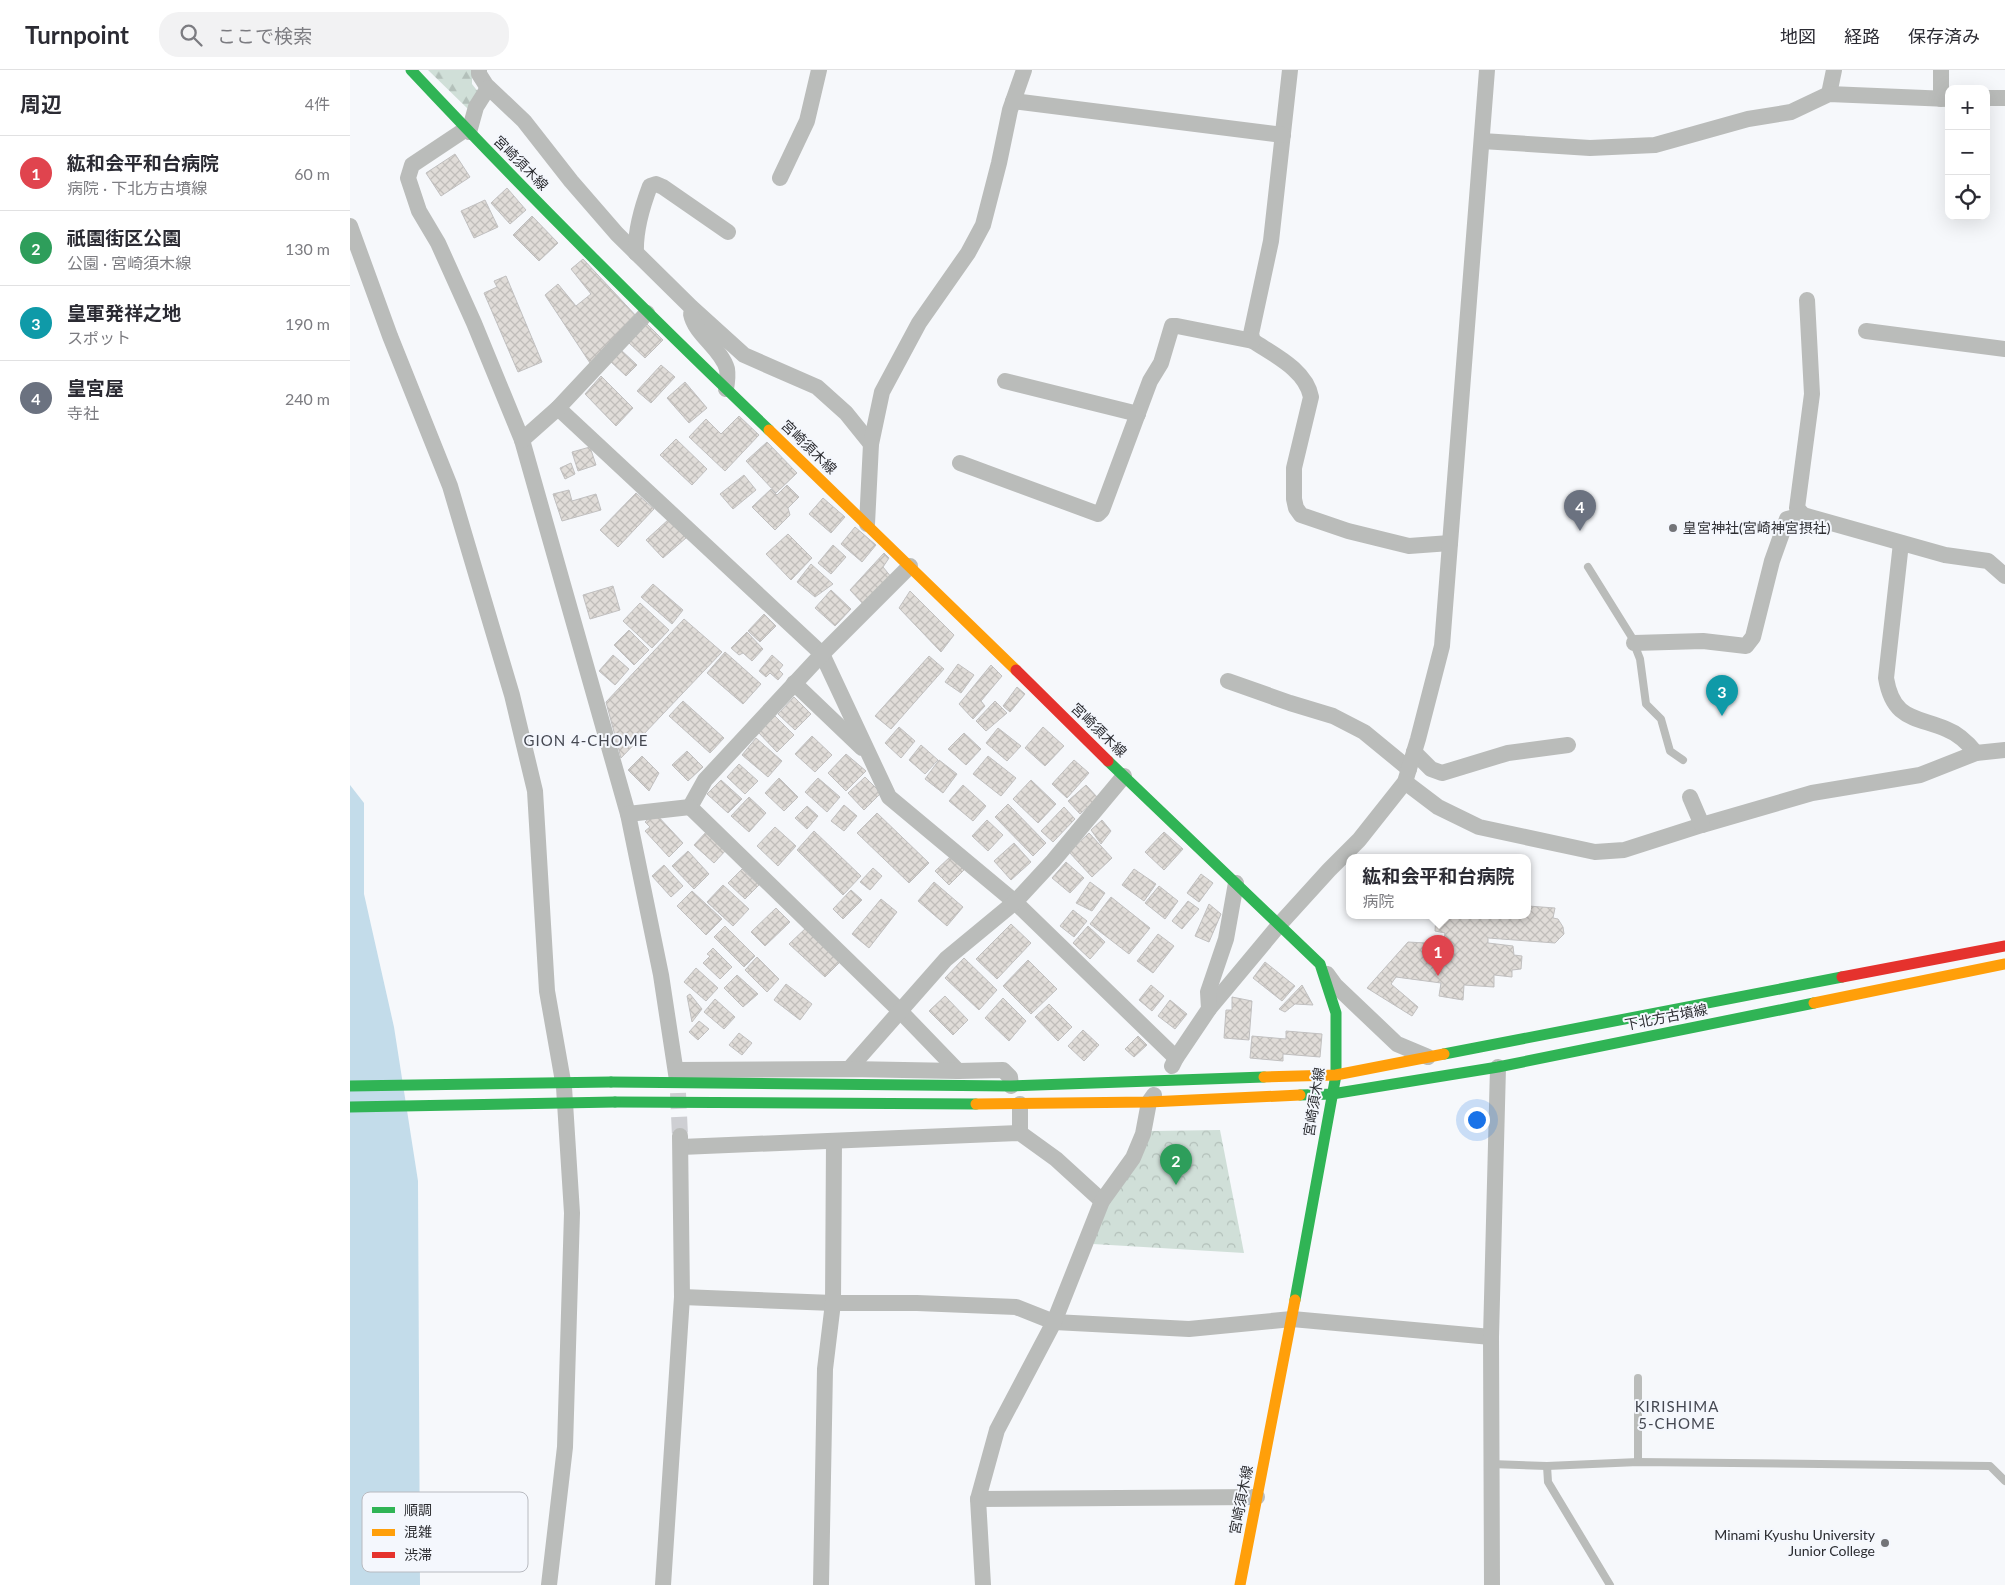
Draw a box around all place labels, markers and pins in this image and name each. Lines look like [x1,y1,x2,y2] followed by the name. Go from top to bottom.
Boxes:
[1564,490,1596,531] pin: 4
[1683,519,1831,536] place label: 皇宮神社(宮崎神宮摂社)
[1667,522,1679,534] marker: 皇宮神社(宮崎神宮摂社)
[1706,675,1738,716] pin: 3
[1422,935,1454,976] pin: 1
[1160,1144,1192,1185] pin: 2
[1714,1526,1876,1559] place label: Minami Kyushu University Junior College
[1879,1537,1891,1549] marker: Minami Kyushu University Junior College

